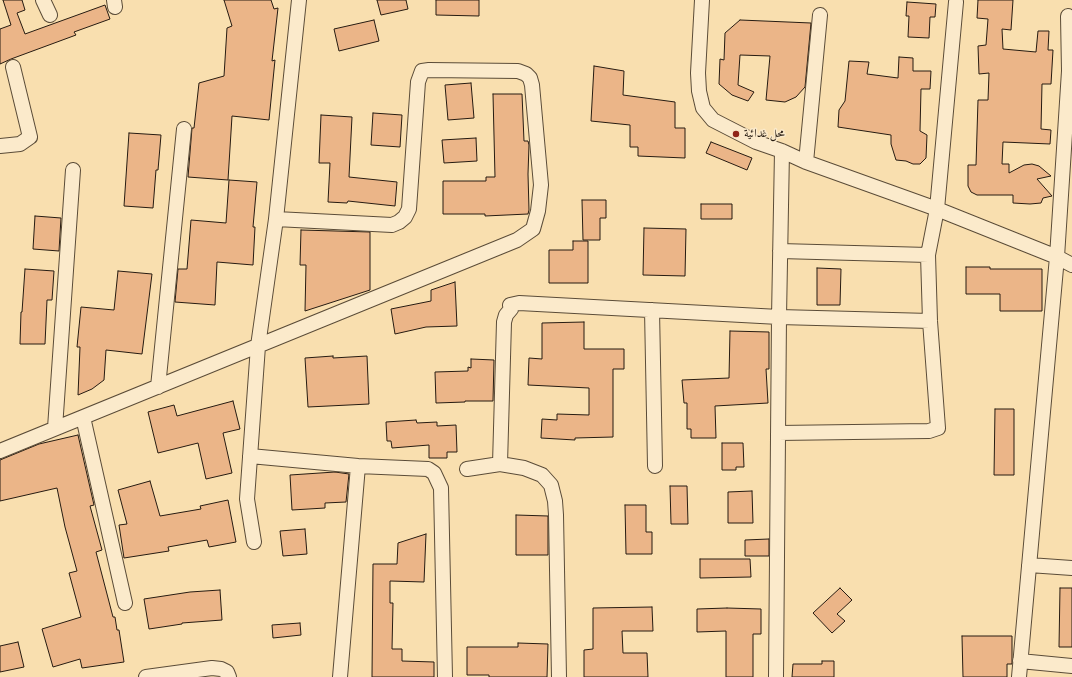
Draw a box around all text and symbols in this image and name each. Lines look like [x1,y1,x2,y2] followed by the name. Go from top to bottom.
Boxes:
[744,127,785,141] place label: محل غدائية
[731,129,741,139] marker: محل غدائية

